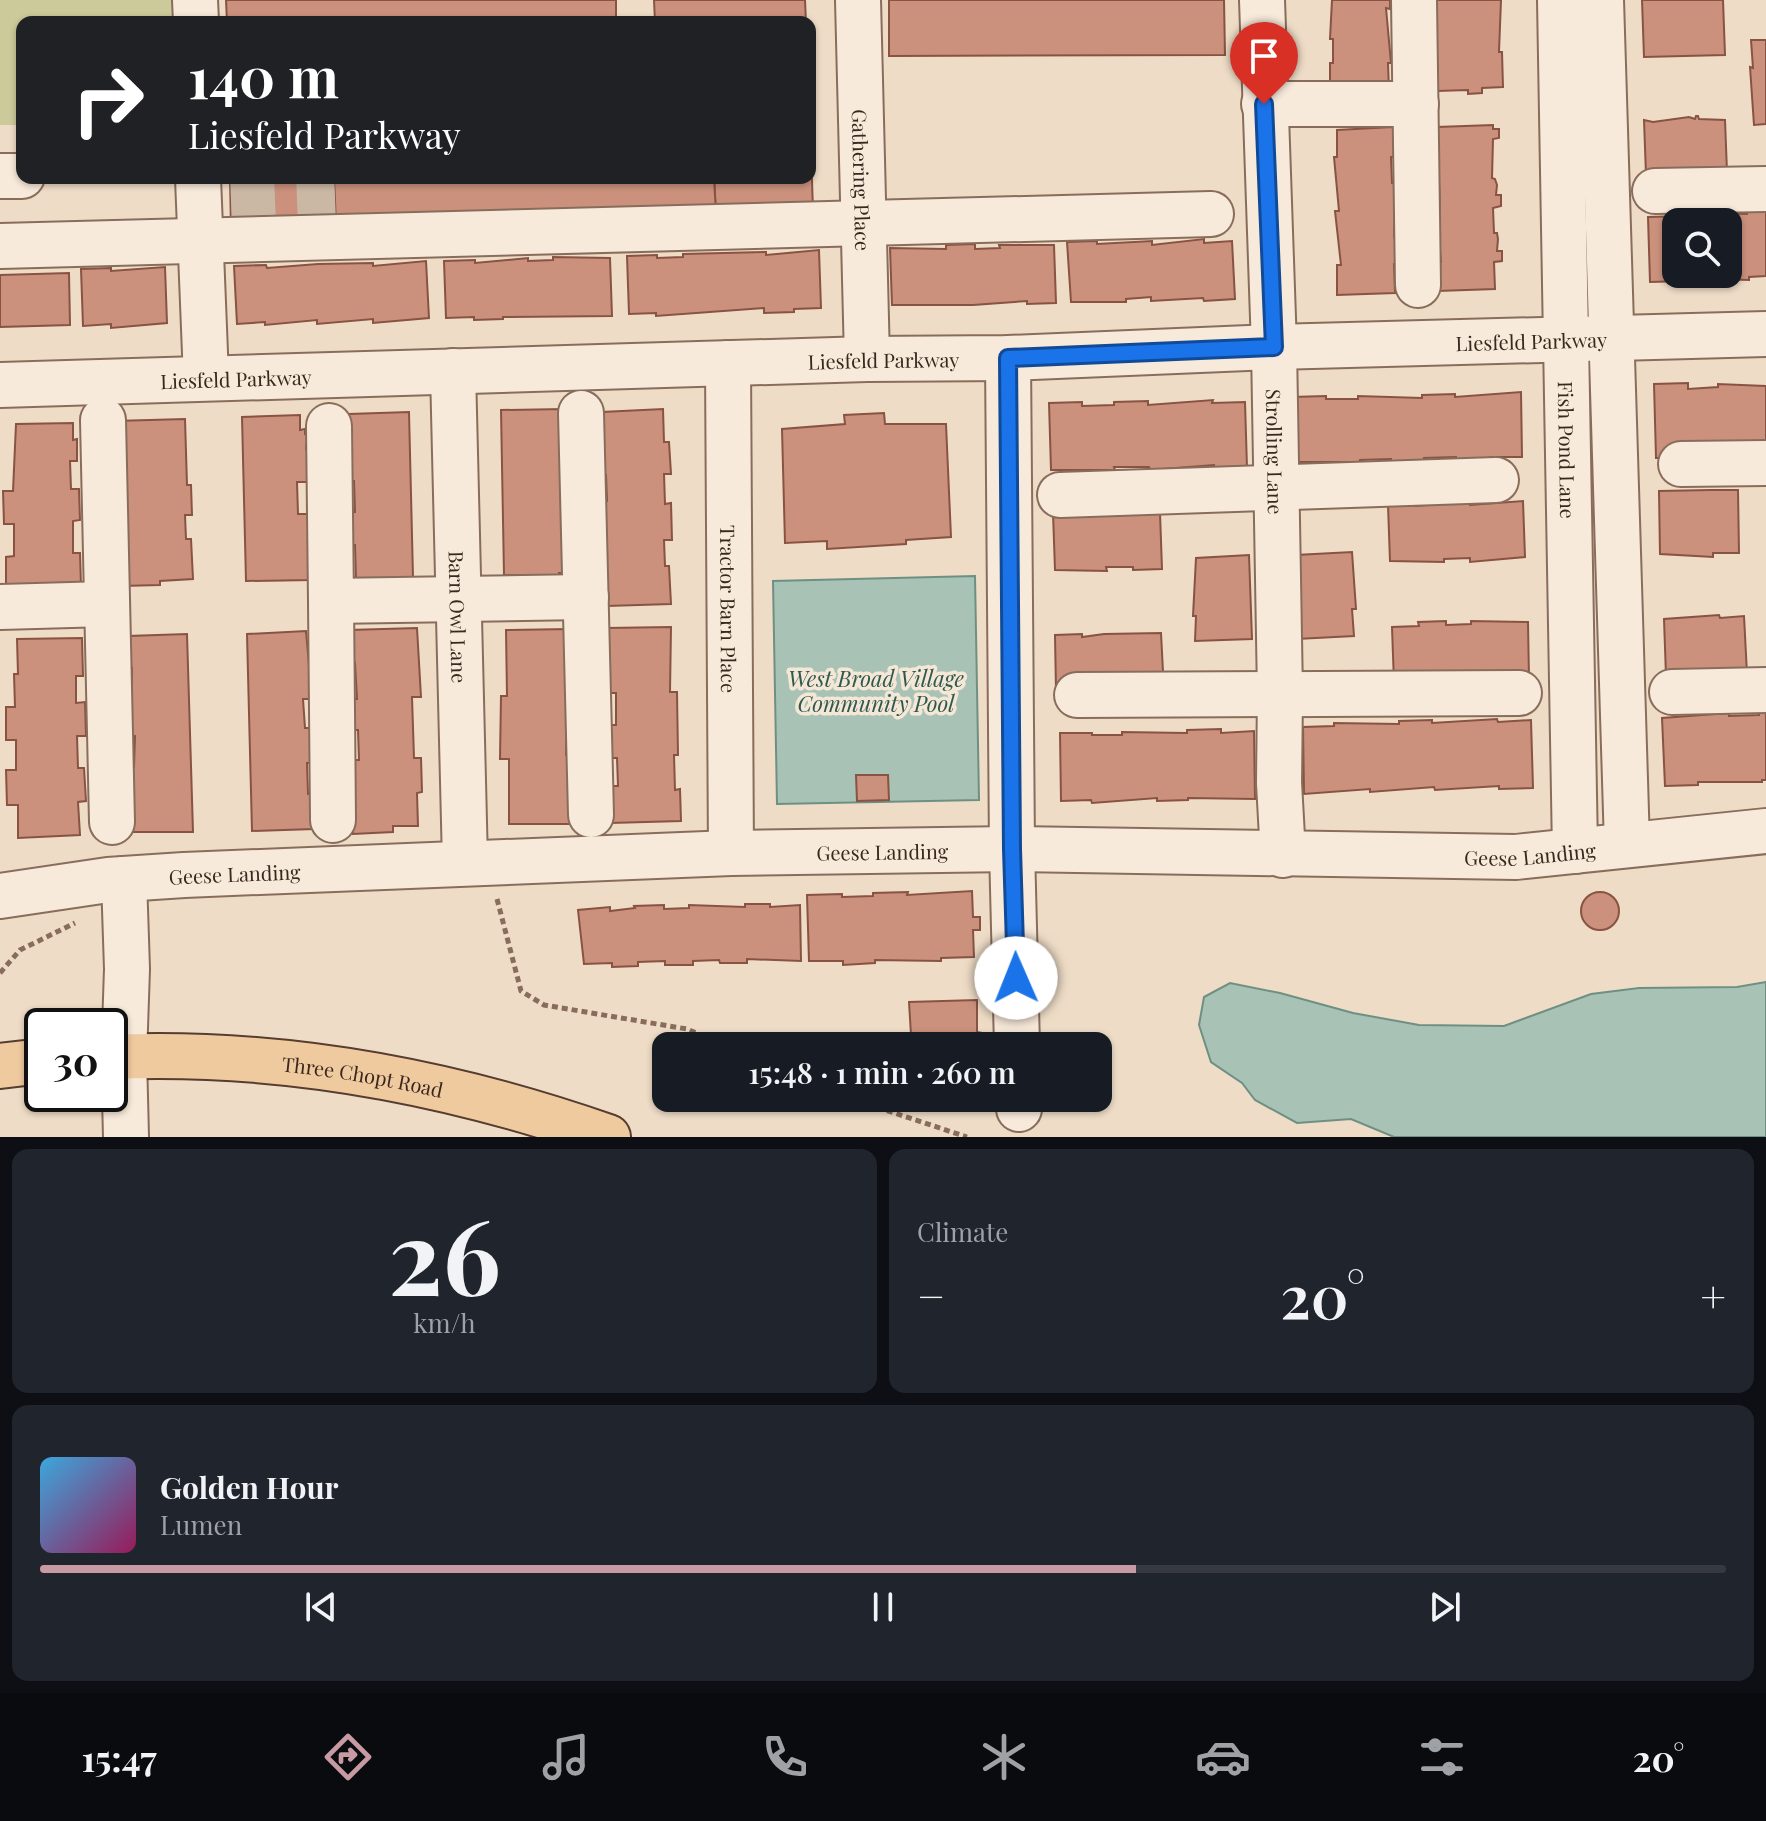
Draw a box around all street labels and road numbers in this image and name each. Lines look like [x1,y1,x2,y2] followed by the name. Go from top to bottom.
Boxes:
[847,109,878,251] street label: Gathering Place
[1455,325,1607,356] street label: Liesfeld Parkway
[807,345,959,374] street label: Liesfeld Parkway
[160,362,312,394] street label: Liesfeld Parkway
[1553,381,1583,519] street label: Fish Pond Lane
[1261,389,1290,515] street label: Strolling Lane
[715,525,744,693] street label: Tractor Barn Place
[444,550,474,684] street label: Barn Owl Lane
[1464,835,1597,871] street label: Geese Landing
[816,836,949,865] street label: Geese Landing
[168,857,301,889] street label: Geese Landing
[281,1049,446,1102] street label: Three Chopt Road

